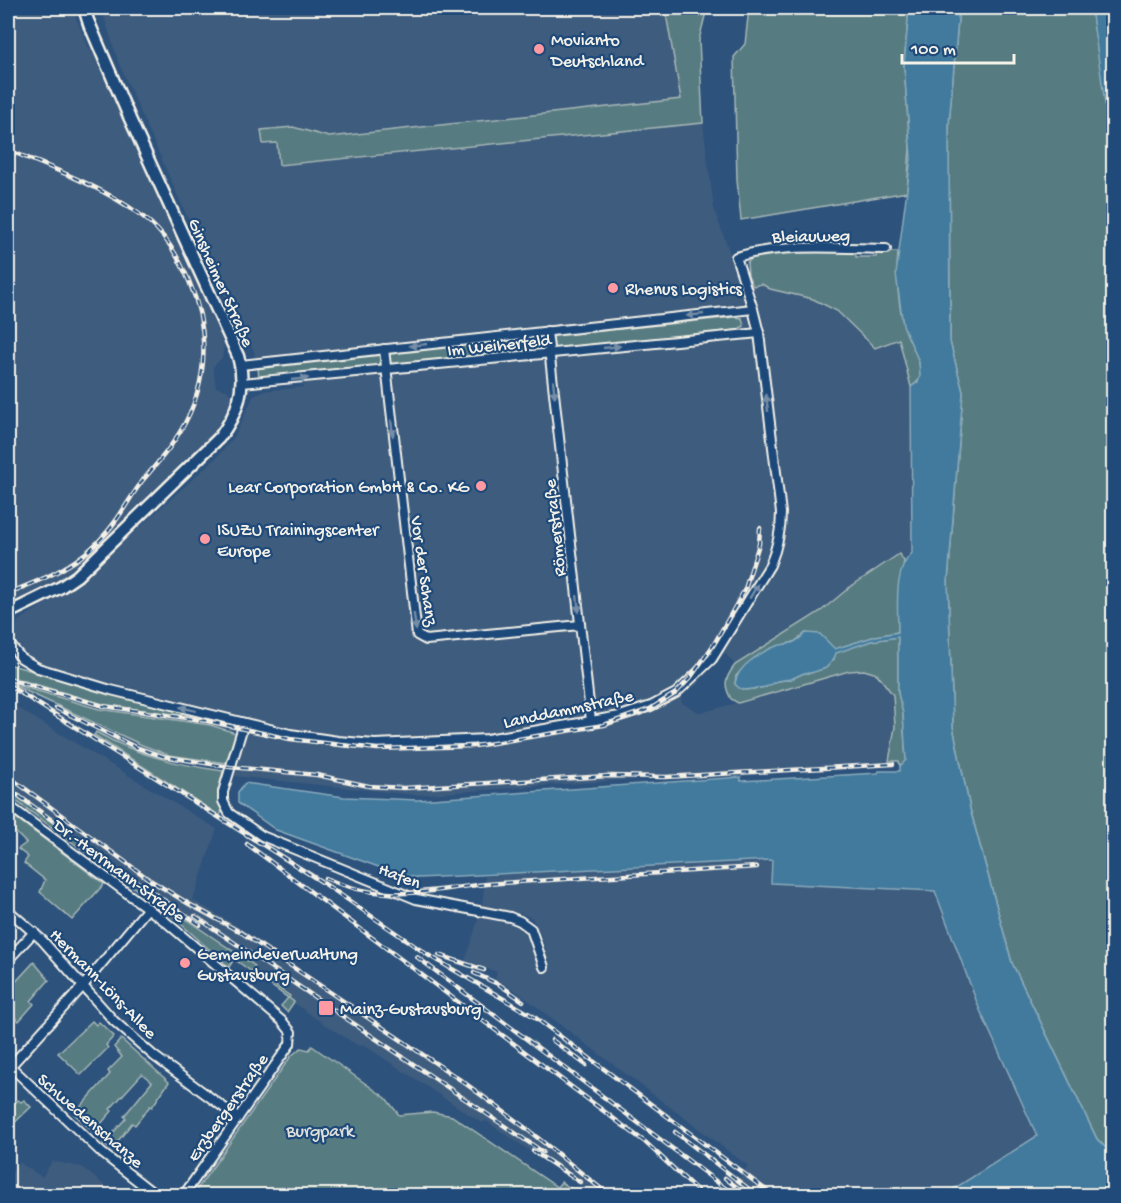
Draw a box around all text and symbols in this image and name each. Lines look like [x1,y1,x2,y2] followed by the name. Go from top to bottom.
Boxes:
[902,27,1014,65] scale bar
[550,31,645,73] place label: Movianto Deutschland
[910,40,956,61] text: 100 m
[532,42,546,56] marker: Movianto Deutschland
[182,216,258,351] street label: Ginsheimer Straße
[771,226,850,249] street label: Bleiauweg
[625,280,743,301] place label: Rhenus Logistics
[606,281,620,295] marker: Rhenus Logistics
[686,310,705,320] one-way arrow
[446,330,554,362] street label: Im Weiherfeld
[408,340,427,350] one-way arrow
[603,342,622,352] one-way arrow
[291,374,310,384] one-way arrow
[549,380,559,399] one-way arrow
[763,394,772,413] one-way arrow
[388,419,397,438] one-way arrow
[541,477,572,577] street label: Römerstraße
[228,478,470,499] place label: Lear Corporation GmbH & Co. KG
[474,479,488,493] marker: Lear Corporation GmbH & Co. KG
[404,514,441,629] street label: Vor der Schanz
[217,521,380,563] place label: ISUZU Trainingscenter Europe
[198,532,212,546] marker: ISUZU Trainingscenter Europe
[749,582,759,599] one-way arrow
[573,594,583,613] one-way arrow
[410,613,419,632] one-way arrow
[502,686,636,734] street label: Landdammstraße
[178,703,197,713] one-way arrow
[48,815,189,929] street label: Dr.-Herrmann-Straße
[375,860,424,895] street label: Hafen
[44,925,161,1045] street label: Hermann-Löns-Allee
[197,945,358,987] place label: Gemeindeverwaltung Gustavsburg
[178,956,192,970] marker: Gemeindeverwaltung Gustavsburg
[317,999,335,1017] marker: Mainz-Gustavsburg
[340,1000,481,1021] place label: Mainz-Gustavsburg
[184,1050,275,1167] street label: Erzbergerstraße
[32,1070,147,1174] street label: Schwedenschanze
[285,1122,356,1143] park label: Burgpark

